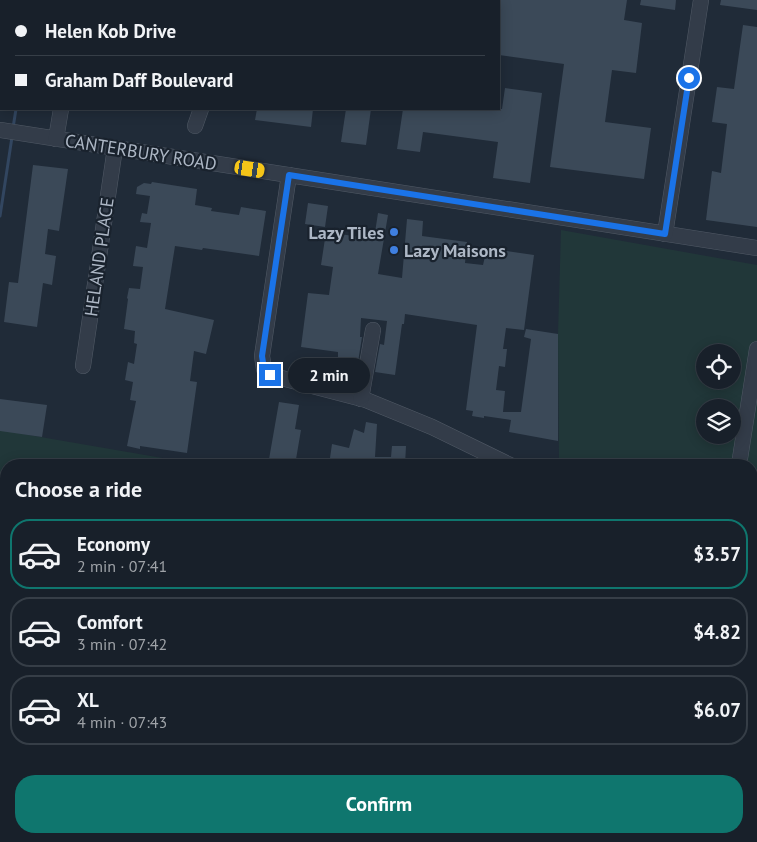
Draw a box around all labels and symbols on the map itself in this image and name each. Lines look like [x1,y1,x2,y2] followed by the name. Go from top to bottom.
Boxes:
[678,67,700,89] route start
[64,129,218,175] street label: CANTERBURY ROAD
[234,159,265,179] car
[79,196,119,318] street label: HELAND PLACE
[309,221,384,244] place label: Lazy Tiles
[388,226,400,238] marker: Lazy Tiles
[404,239,506,262] place label: Lazy Maisons
[388,244,400,256] marker: Lazy Maisons
[288,358,370,392] callout: 2 min
[259,364,281,386] route end

